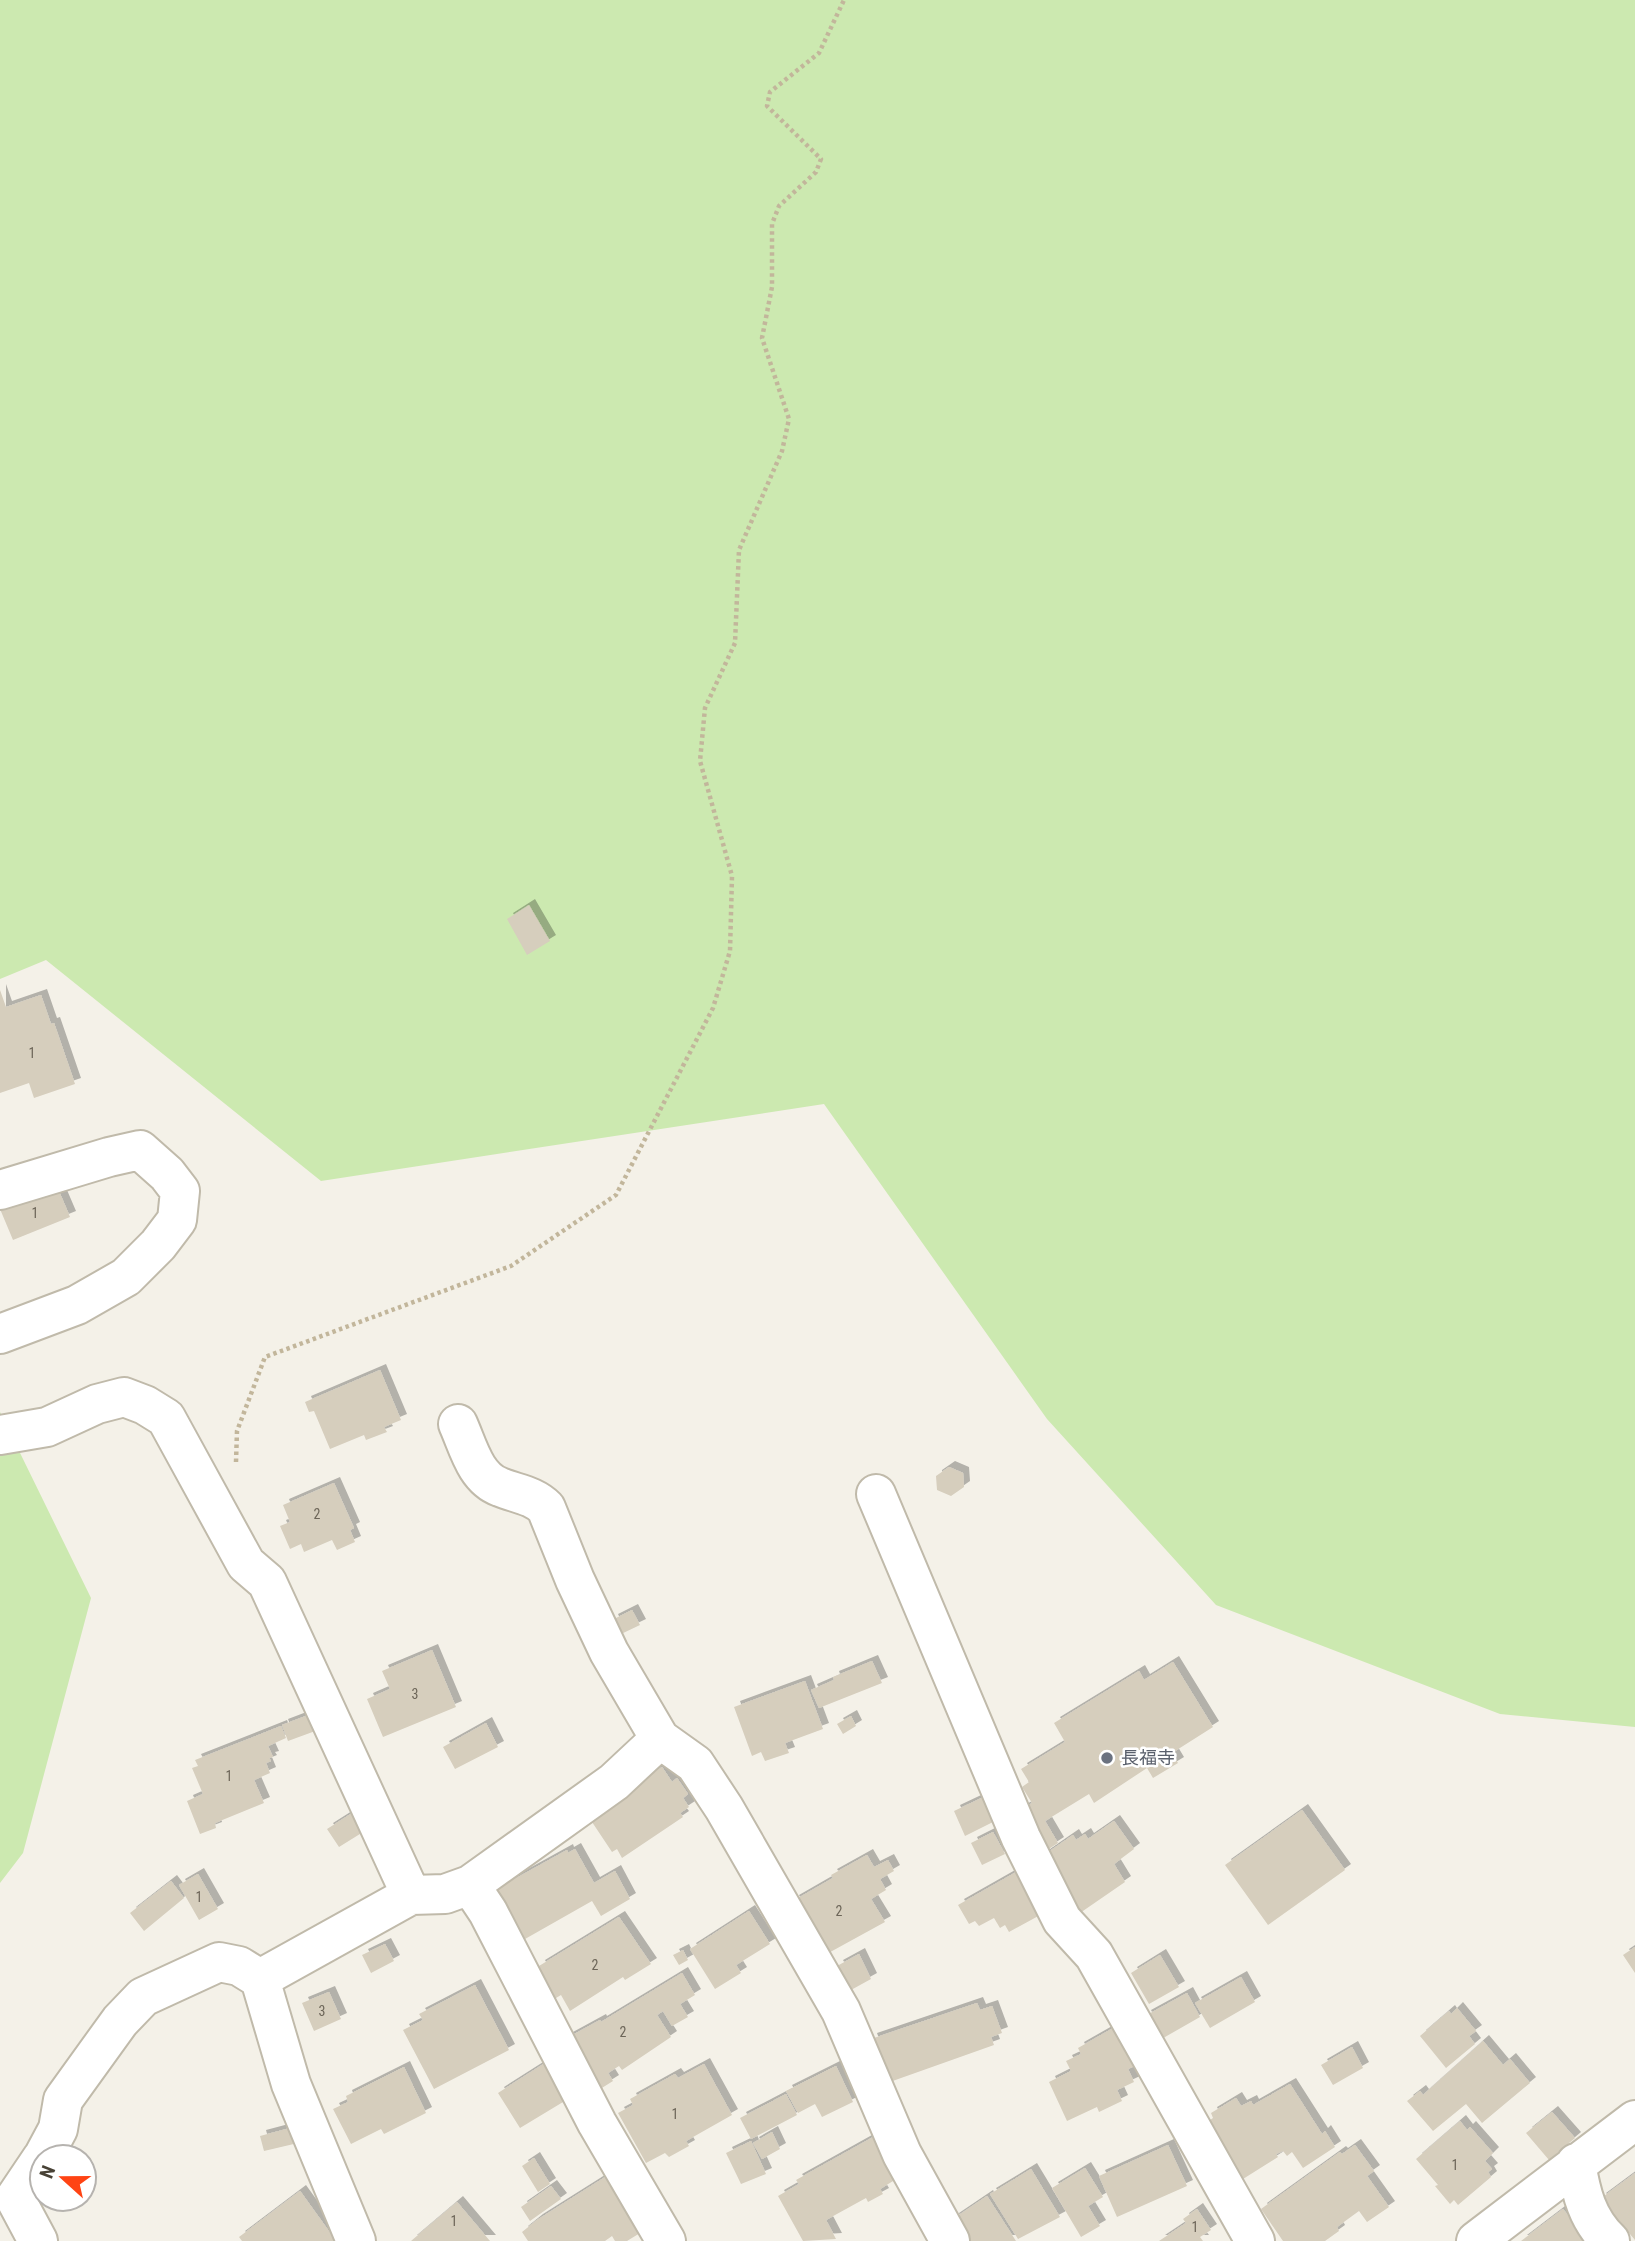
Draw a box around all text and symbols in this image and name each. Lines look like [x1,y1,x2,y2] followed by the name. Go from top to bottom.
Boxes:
[29,1045,35,1061] house number: 1
[32,1205,38,1221] house number: 1
[314,1506,321,1522] house number: 2
[412,1686,418,1702] house number: 3
[1121,1747,1175,1768] place label: 長福寺
[1099,1750,1115,1766] marker: 長福寺
[226,1768,232,1784] house number: 1
[196,1889,202,1905] house number: 1
[836,1903,843,1919] house number: 2
[592,1957,599,1973] house number: 2
[319,2003,325,2019] house number: 3
[620,2024,627,2040] house number: 2
[672,2106,678,2122] house number: 1
[28,2143,98,2213] north arrow
[1452,2157,1458,2173] house number: 1
[35,2163,60,2182] text: N
[451,2213,457,2229] house number: 1
[1192,2219,1198,2235] house number: 1

